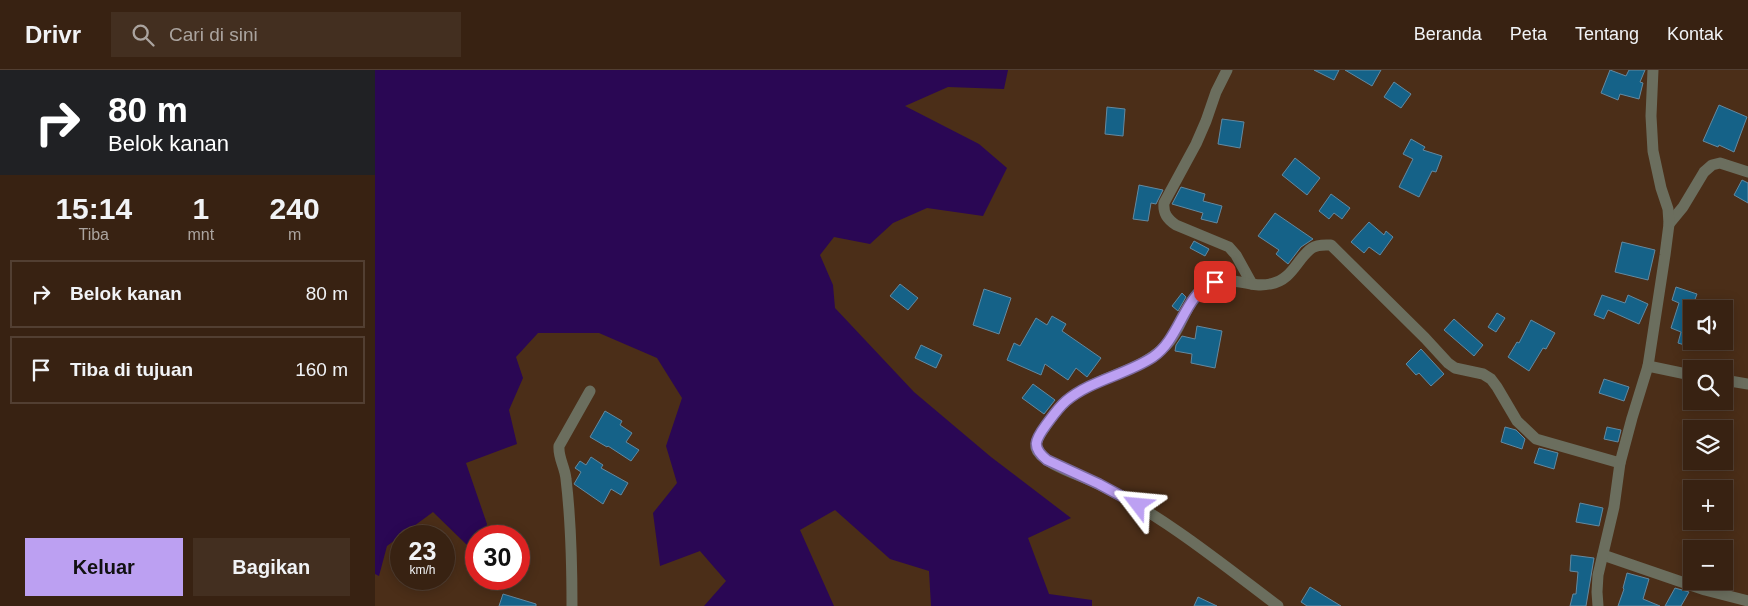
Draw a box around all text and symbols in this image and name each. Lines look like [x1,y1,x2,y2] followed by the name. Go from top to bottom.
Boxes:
[111,12,461,57] search box
[25,21,81,48] text: Drivr
[129,21,157,49] icon: search
[169,24,258,45] text: Cari di sini
[1414,24,1482,44] text: Beranda
[1510,24,1547,44] text: Peta
[1575,24,1639,44] text: Tentang
[1667,24,1723,44] text: Kontak
[25,90,90,155] icon: right
[108,90,188,129] text: 80 m
[108,131,229,156] text: Belok kanan
[55,192,132,225] text: 15:14
[192,192,209,225] text: 1
[270,192,320,225] text: 240
[78,226,109,243] text: Tiba
[187,226,214,243] text: mnt
[288,226,301,243] text: m
[1194,261,1236,303] pin
[1201,268,1229,296] icon: arrive
[27,280,55,308] icon: right
[70,283,182,304] text: Belok kanan
[306,283,348,304] text: 80 m
[1683,300,1733,590] map controls
[1683,300,1733,350] button: sound
[27,356,55,384] icon: arrive
[70,359,193,380] text: Tiba di tujuan
[295,359,348,380] text: 160 m
[1683,360,1733,410] button: search
[1683,420,1733,470] button: layers
[1111,478,1163,530] position arrow
[1683,480,1733,530] button: +
[465,525,530,590] speed limit sign: 30
[409,537,436,565] text: 23
[25,538,183,596] button: Keluar
[193,538,350,596] button: Bagikan
[1683,540,1733,590] button: −
[409,563,436,577] text: km/h

